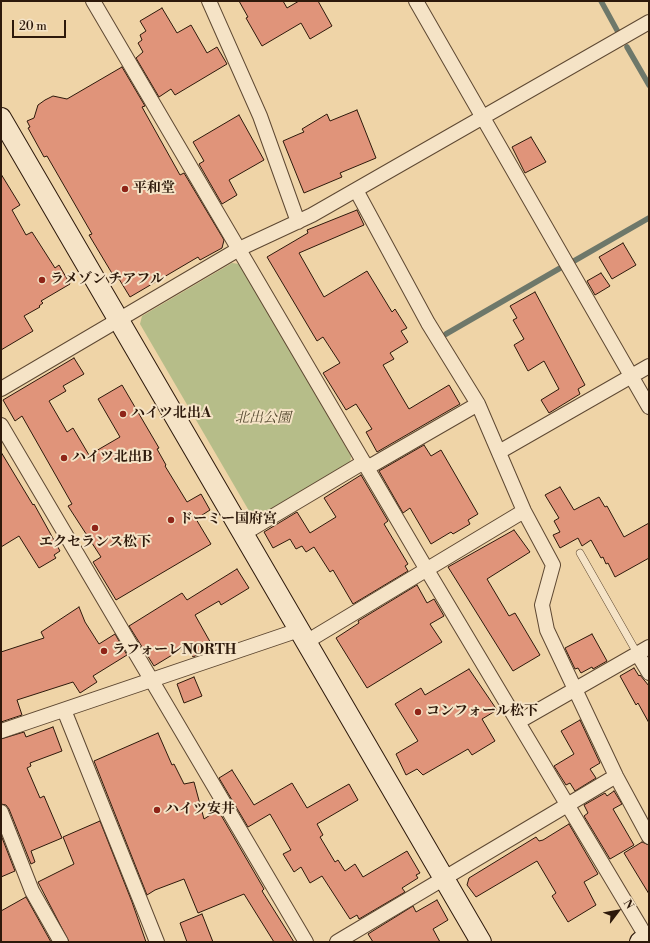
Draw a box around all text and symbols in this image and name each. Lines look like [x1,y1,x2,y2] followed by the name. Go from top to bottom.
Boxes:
[14,12,68,38] scale bar
[19,19,47,34] text: 20 m
[133,181,175,197] place label: 平和堂
[120,184,130,194] marker: 平和堂
[50,272,164,288] place label: ラメゾン チアフル
[37,275,47,285] marker: ラメゾン チアフル
[131,406,211,422] place label: ハイツ北出A
[118,409,128,419] marker: ハイツ北出A
[235,411,291,427] park label: 北出公園
[72,450,153,466] place label: ハイツ北出B
[59,453,69,463] marker: ハイツ北出B
[179,512,277,528] place label: ドーミー国府宮
[166,515,176,525] marker: ドーミー国府宮
[90,523,100,533] marker: エクセランス松下
[39,535,151,551] place label: エクセランス松下
[112,643,236,659] place label: ラフォーレNORTH
[99,646,109,656] marker: ラフォーレNORTH
[426,704,538,720] place label: コンフォール松下
[413,707,423,717] marker: コンフォール松下
[165,802,235,818] place label: ハイツ安井
[152,805,162,815] marker: ハイツ安井
[598,891,638,931] north arrow
[620,897,636,912] text: N

